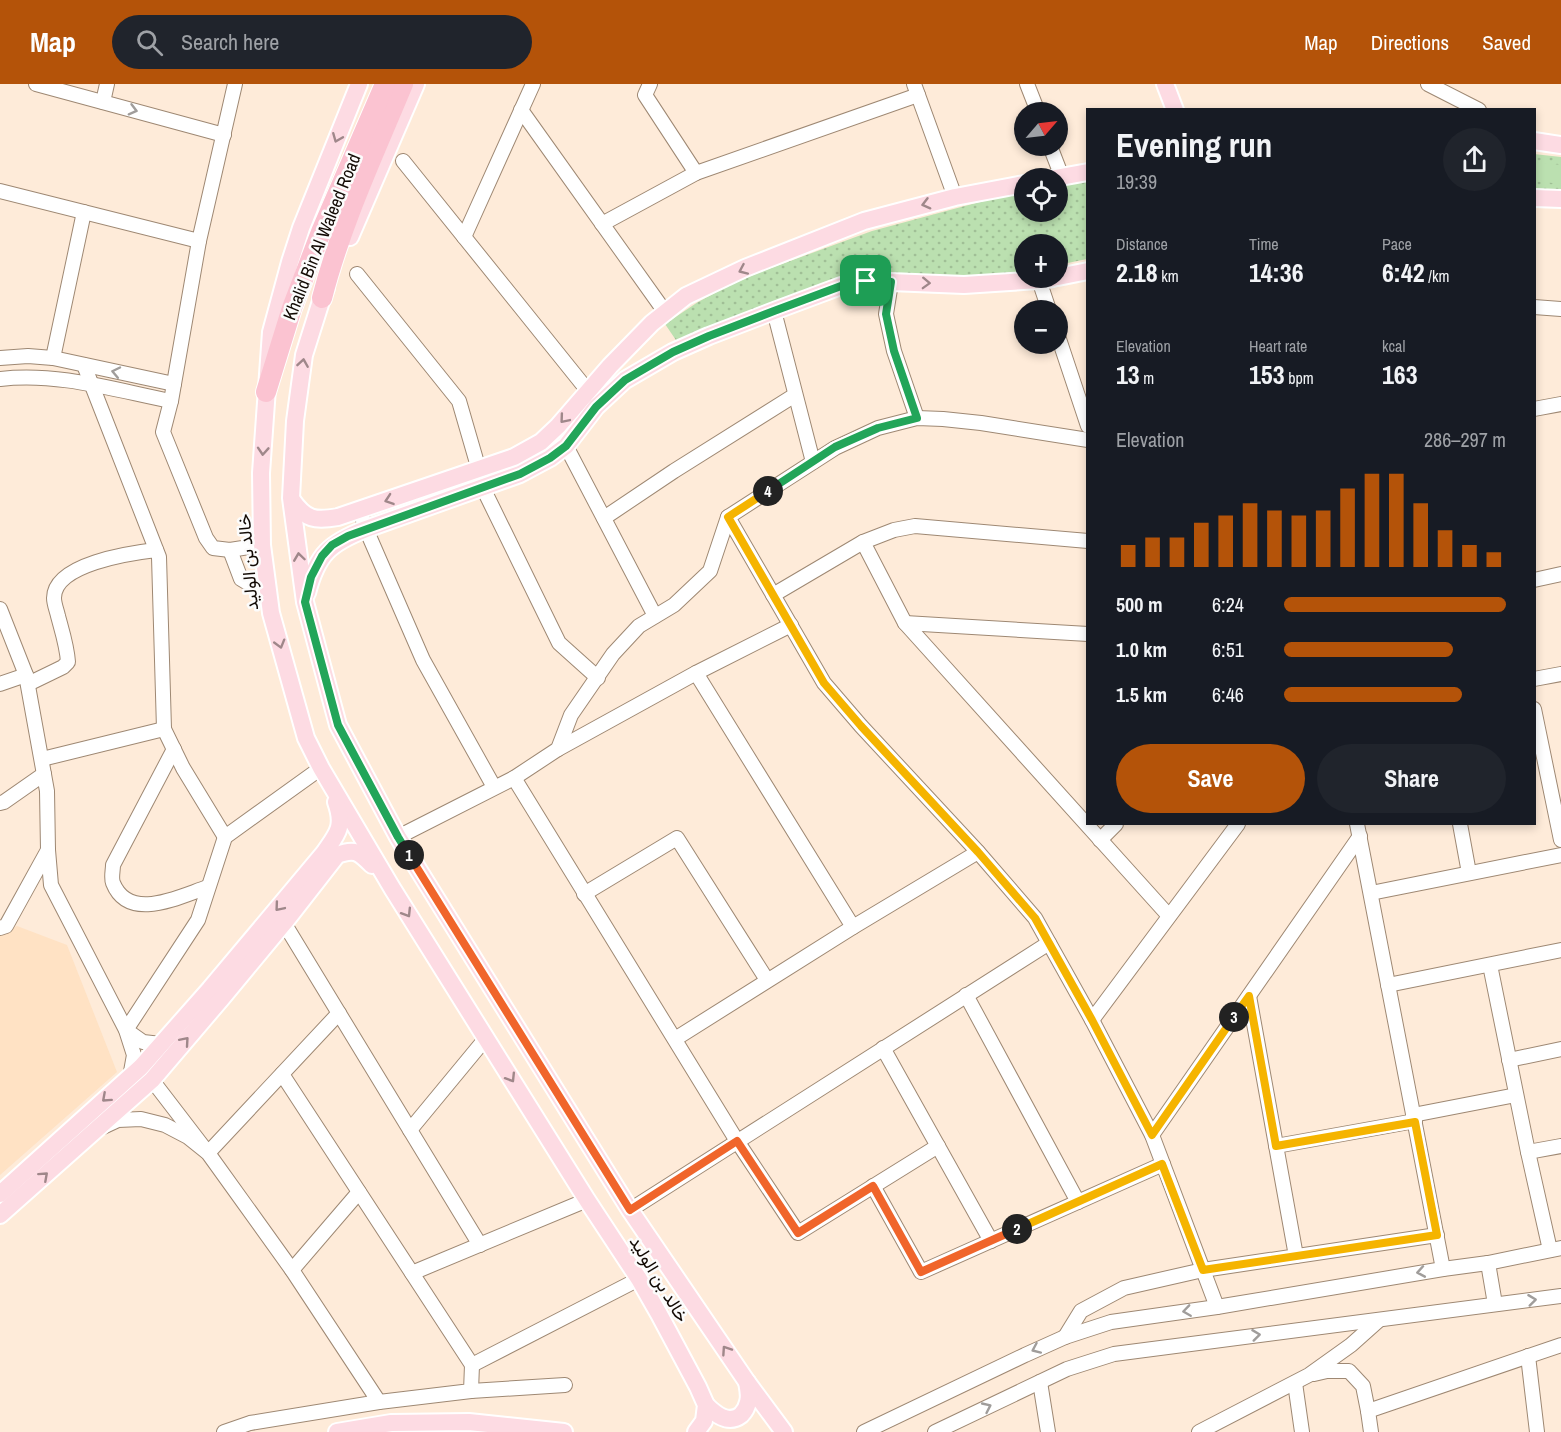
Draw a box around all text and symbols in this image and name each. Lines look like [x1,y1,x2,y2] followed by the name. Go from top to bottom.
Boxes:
[112,15,532,69] search box
[30,23,76,61] text: Map
[133,26,166,59] icon: search
[181,27,279,57] text: Search here
[1304,28,1338,57] text: Map
[1371,28,1449,57] text: Directions
[1482,28,1531,57] text: Saved
[1014,102,1068,156] north arrow
[1014,102,1068,354] map controls
[128,103,138,116] one-way arrow
[1116,123,1272,167] text: Evening run
[1443,128,1506,191] button: share
[332,132,344,143] one-way arrow
[277,150,366,324] street label: Khalid Bin Al Waleed Road
[1014,168,1068,222] button: locate
[1116,168,1157,195] text: 19:39
[921,197,931,210] one-way arrow
[1116,233,1168,255] text: Distance
[1249,233,1279,255] text: Time
[1382,233,1412,255] text: Pace
[1014,234,1068,288] button: +
[840,255,891,306] pin
[1116,255,1158,290] text: 2.18
[1249,255,1304,290] text: 14:36
[1382,255,1425,290] text: 6:42
[738,262,749,274] one-way arrow
[849,264,882,297] icon: arrive
[1158,265,1179,287] text: km
[1425,265,1449,287] text: /km
[922,277,931,290] one-way arrow
[1014,300,1068,354] button: −
[1116,335,1171,357] text: Elevation
[1249,335,1307,357] text: Heart rate
[1382,335,1405,357] text: kcal
[1116,357,1140,392] text: 13
[1249,357,1285,392] text: 153
[1382,357,1418,392] text: 163
[297,359,309,368] one-way arrow
[112,366,122,379] one-way arrow
[1140,367,1154,389] text: m
[1285,367,1314,389] text: bpm
[560,412,571,423] one-way arrow
[1116,426,1184,453] text: Elevation
[1424,426,1506,453] text: 286–297 m
[256,446,269,455] one-way arrow
[753,476,783,506] pin: 4
[764,480,772,502] text: 4
[384,493,395,506] one-way arrow
[231,513,264,611] street label: خالد بن الوليد
[293,552,306,562] one-way arrow
[1116,591,1163,618] text: 500 m
[1212,591,1244,618] text: 6:24
[1116,636,1167,663] text: 1.0 km
[1212,636,1244,663] text: 6:51
[272,639,285,649] one-way arrow
[1116,681,1167,708] text: 1.5 km
[1212,681,1244,708] text: 6:46
[1116,744,1305,813] button: Save
[1317,744,1506,813] button: Share
[394,840,424,870] pin: 1
[405,844,413,866] text: 1
[275,900,286,911] one-way arrow
[400,907,412,917] one-way arrow
[1219,1002,1249,1032] pin: 3
[1230,1006,1238,1028] text: 3
[177,1037,188,1048] one-way arrow
[503,1072,515,1082] one-way arrow
[102,1091,113,1102] one-way arrow
[37,1172,48,1183] one-way arrow
[1002,1214,1032,1244] pin: 2
[1013,1218,1021,1240] text: 2
[624,1231,695,1327] street label: خالد بن الوليد
[1416,1266,1425,1278] one-way arrow
[1528,1294,1537,1306] one-way arrow
[1182,1305,1192,1317] one-way arrow
[1251,1330,1260,1342] one-way arrow
[1032,1342,1043,1354] one-way arrow
[722,1346,733,1357] one-way arrow
[981,1403,992,1415] one-way arrow

